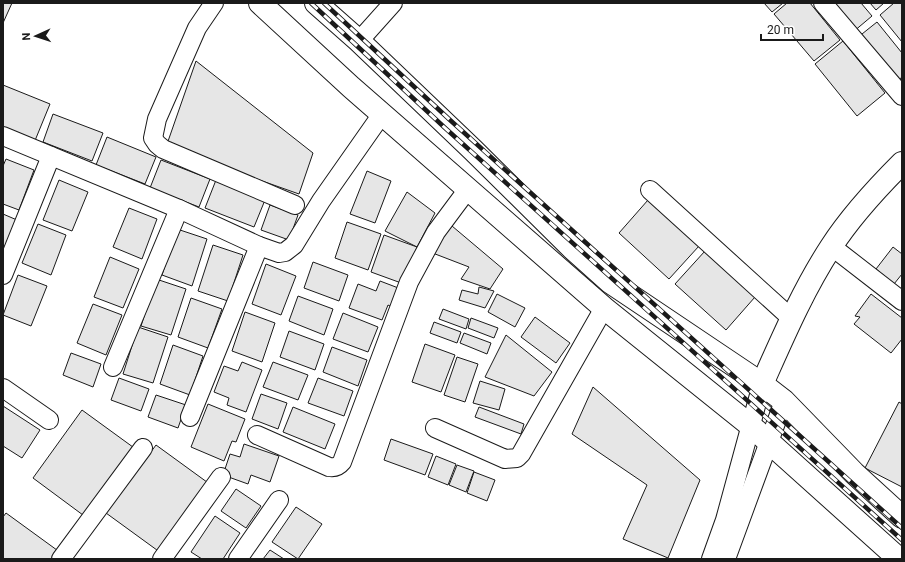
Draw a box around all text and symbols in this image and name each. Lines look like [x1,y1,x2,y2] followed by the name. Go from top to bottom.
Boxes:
[16,16,56,56] north arrow
[761,16,823,42] scale bar
[767,23,794,37] text: 20 m
[20,32,33,41] text: N

